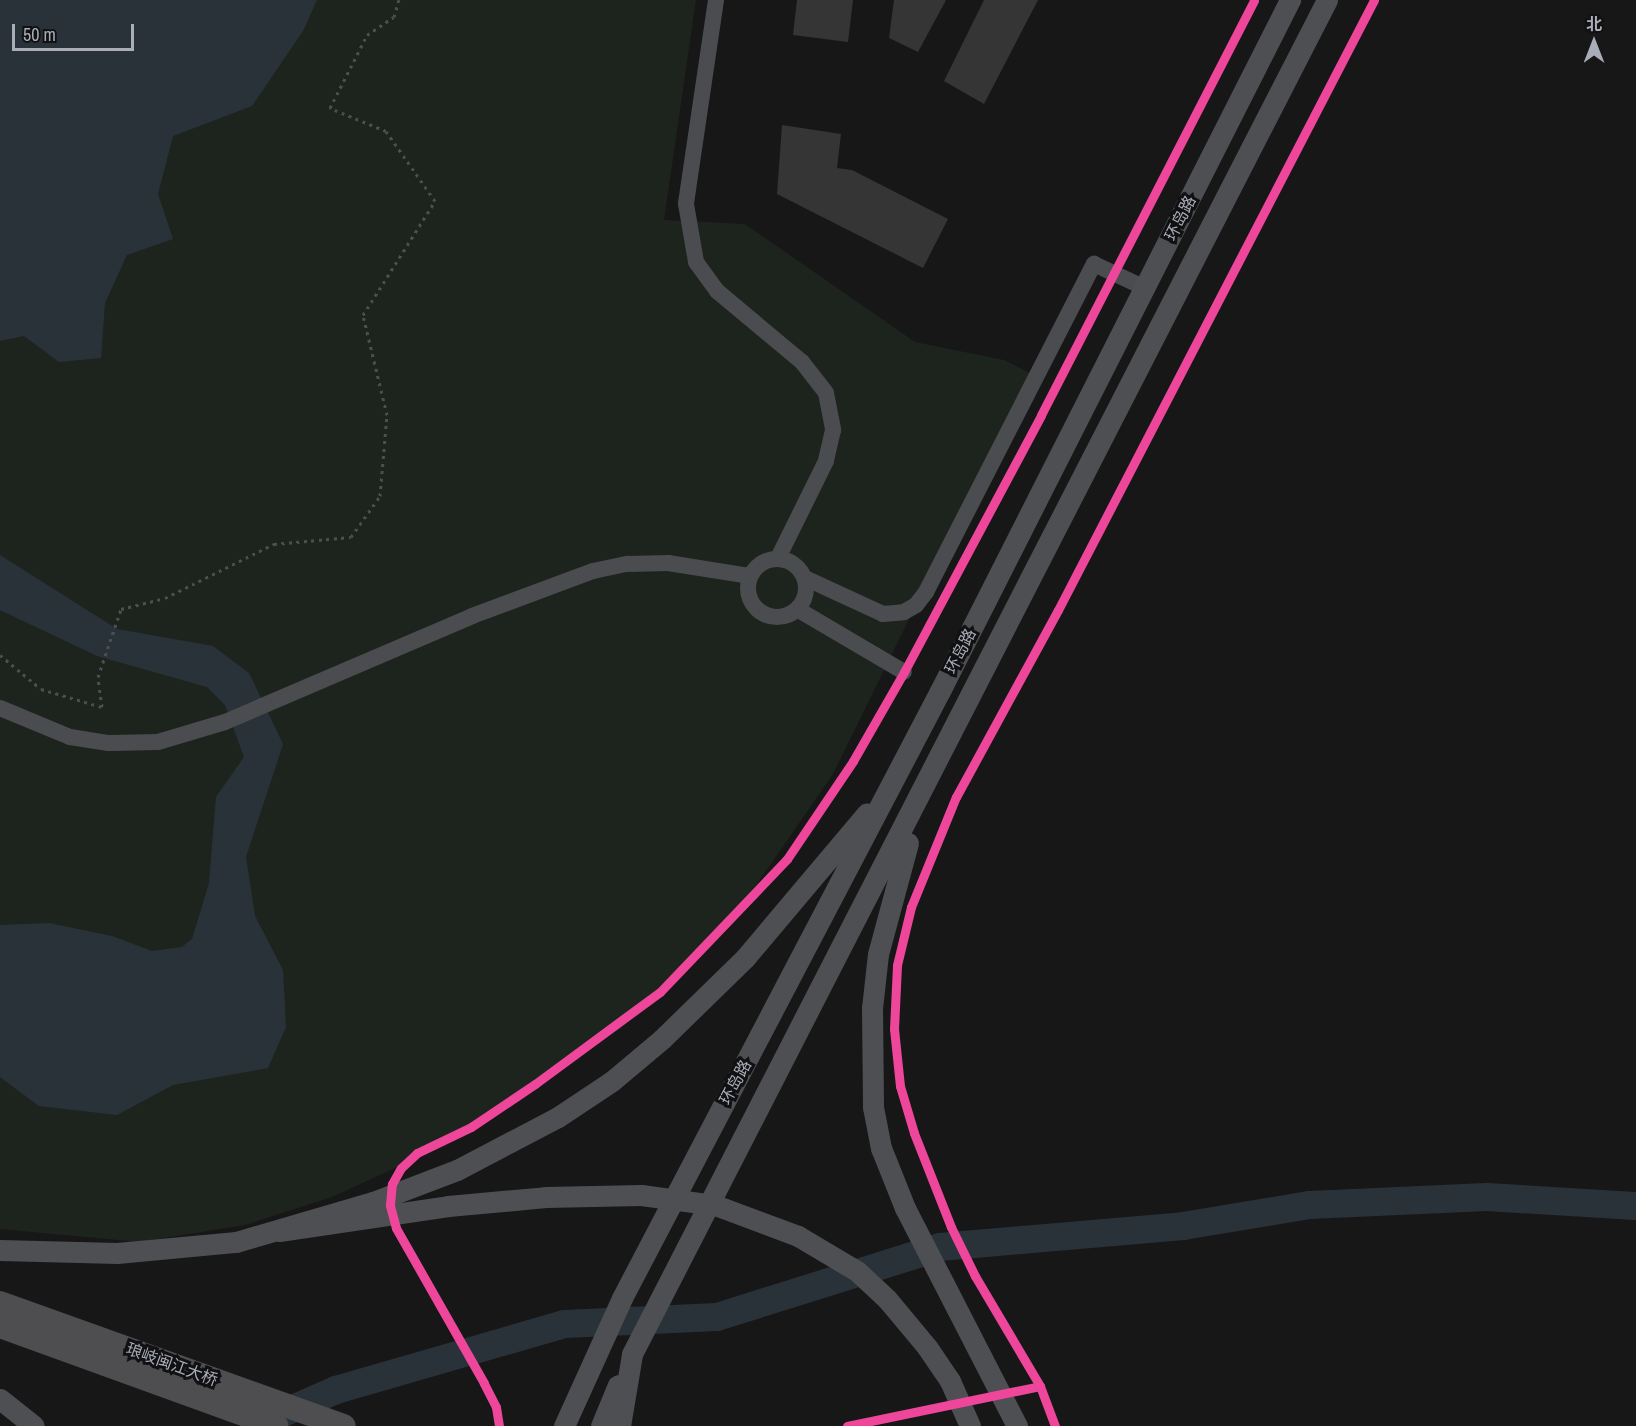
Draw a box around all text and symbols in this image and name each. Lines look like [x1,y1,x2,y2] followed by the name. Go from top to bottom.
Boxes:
[15,12,136,50] scale bar
[1564,12,1624,72] north arrow
[1586,13,1602,35] text: 北
[23,22,56,47] text: 50 m
[1161,192,1199,244] street label: 环岛路
[941,625,979,677] street label: 环岛路
[715,1056,755,1108] street label: 环岛路
[124,1339,220,1389] street label: 琅岐闽江大桥

